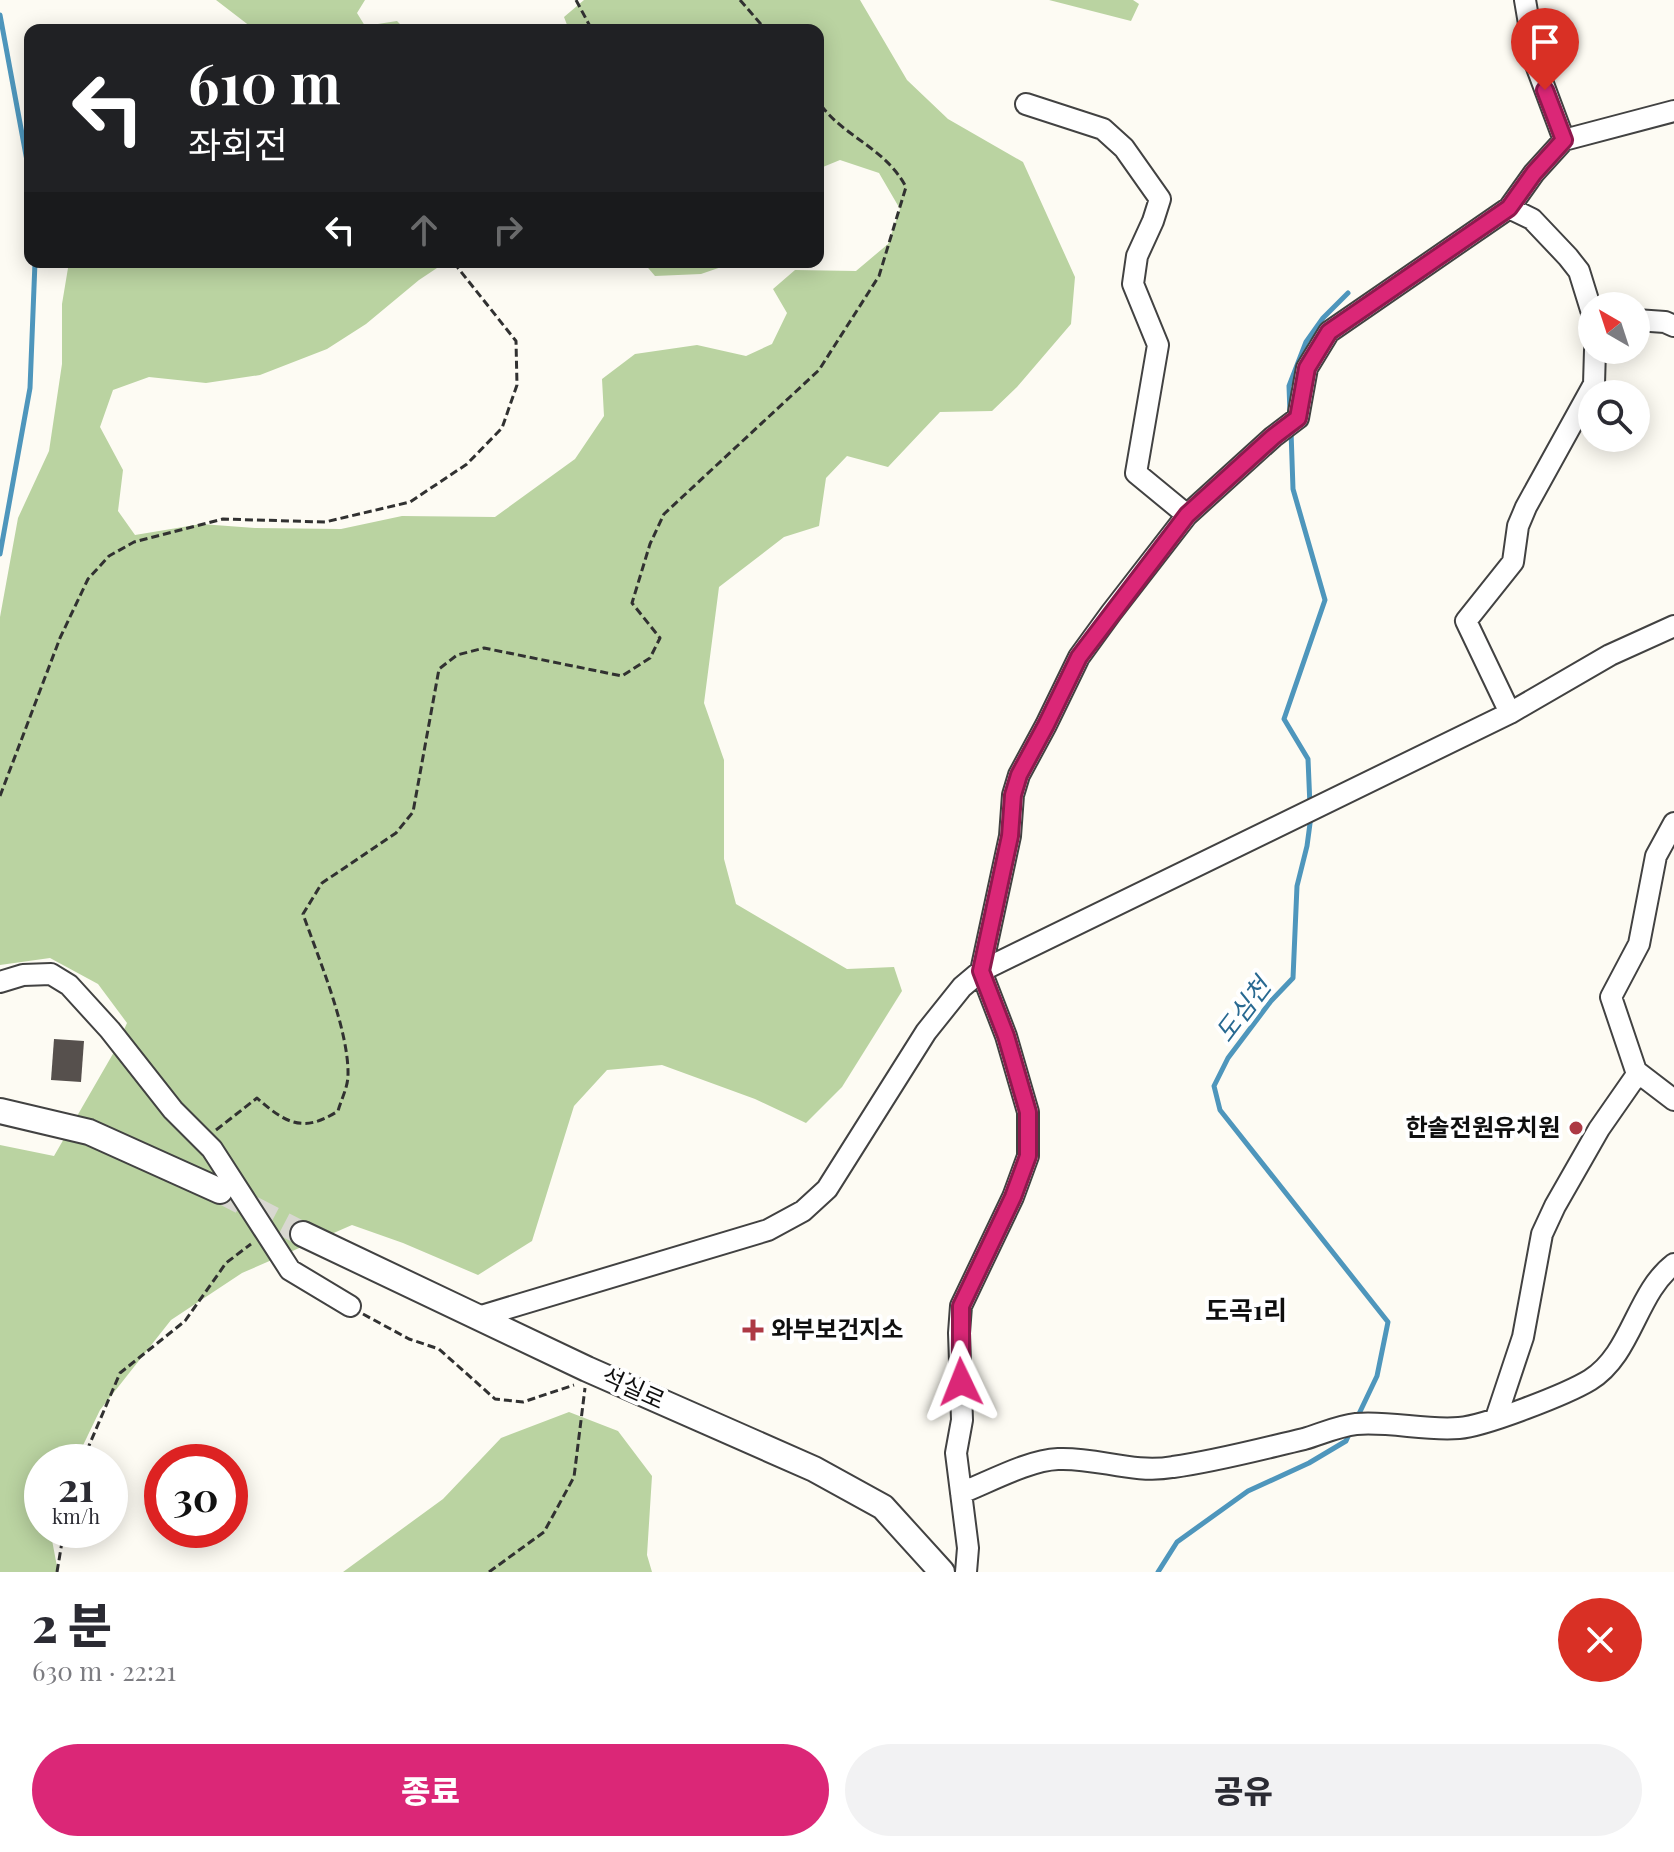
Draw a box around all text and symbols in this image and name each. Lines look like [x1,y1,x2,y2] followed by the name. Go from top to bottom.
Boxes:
[1511,8,1579,90] pin
[1523,20,1567,64] icon: arrive
[188,44,341,119] text: 610 m
[56,56,160,160] icon: left
[188,119,287,167] text: 좌회전
[318,208,362,252] icon: left
[402,208,446,252] icon: ahead
[486,208,530,252] icon: right
[1578,292,1650,364] north arrow
[1578,292,1650,452] map controls
[1578,380,1650,452] button: search
[1206,967,1279,1048] water label: 도심천
[1405,1110,1560,1142] place label: 한솔전원유치원
[1567,1119,1585,1137] marker: 한솔전원유치원
[1205,1292,1287,1327] district label: 도곡1리
[771,1312,903,1344] place label: 와부보건지소
[742,1319,764,1341] marker: 와부보건지소
[919,1340,1003,1424] position arrow
[597,1359,671,1415] street label: 석실로
[144,1444,248,1548] speed limit sign: 30
[58,1459,94,1512] text: 21
[52,1502,100,1529] text: km/h
[32,1591,112,1655] text: 2 분
[1558,1598,1642,1682] button: close
[32,1653,176,1688] text: 630 m · 22:21
[32,1744,829,1836] button: 종료
[845,1744,1642,1836] button: 공유

